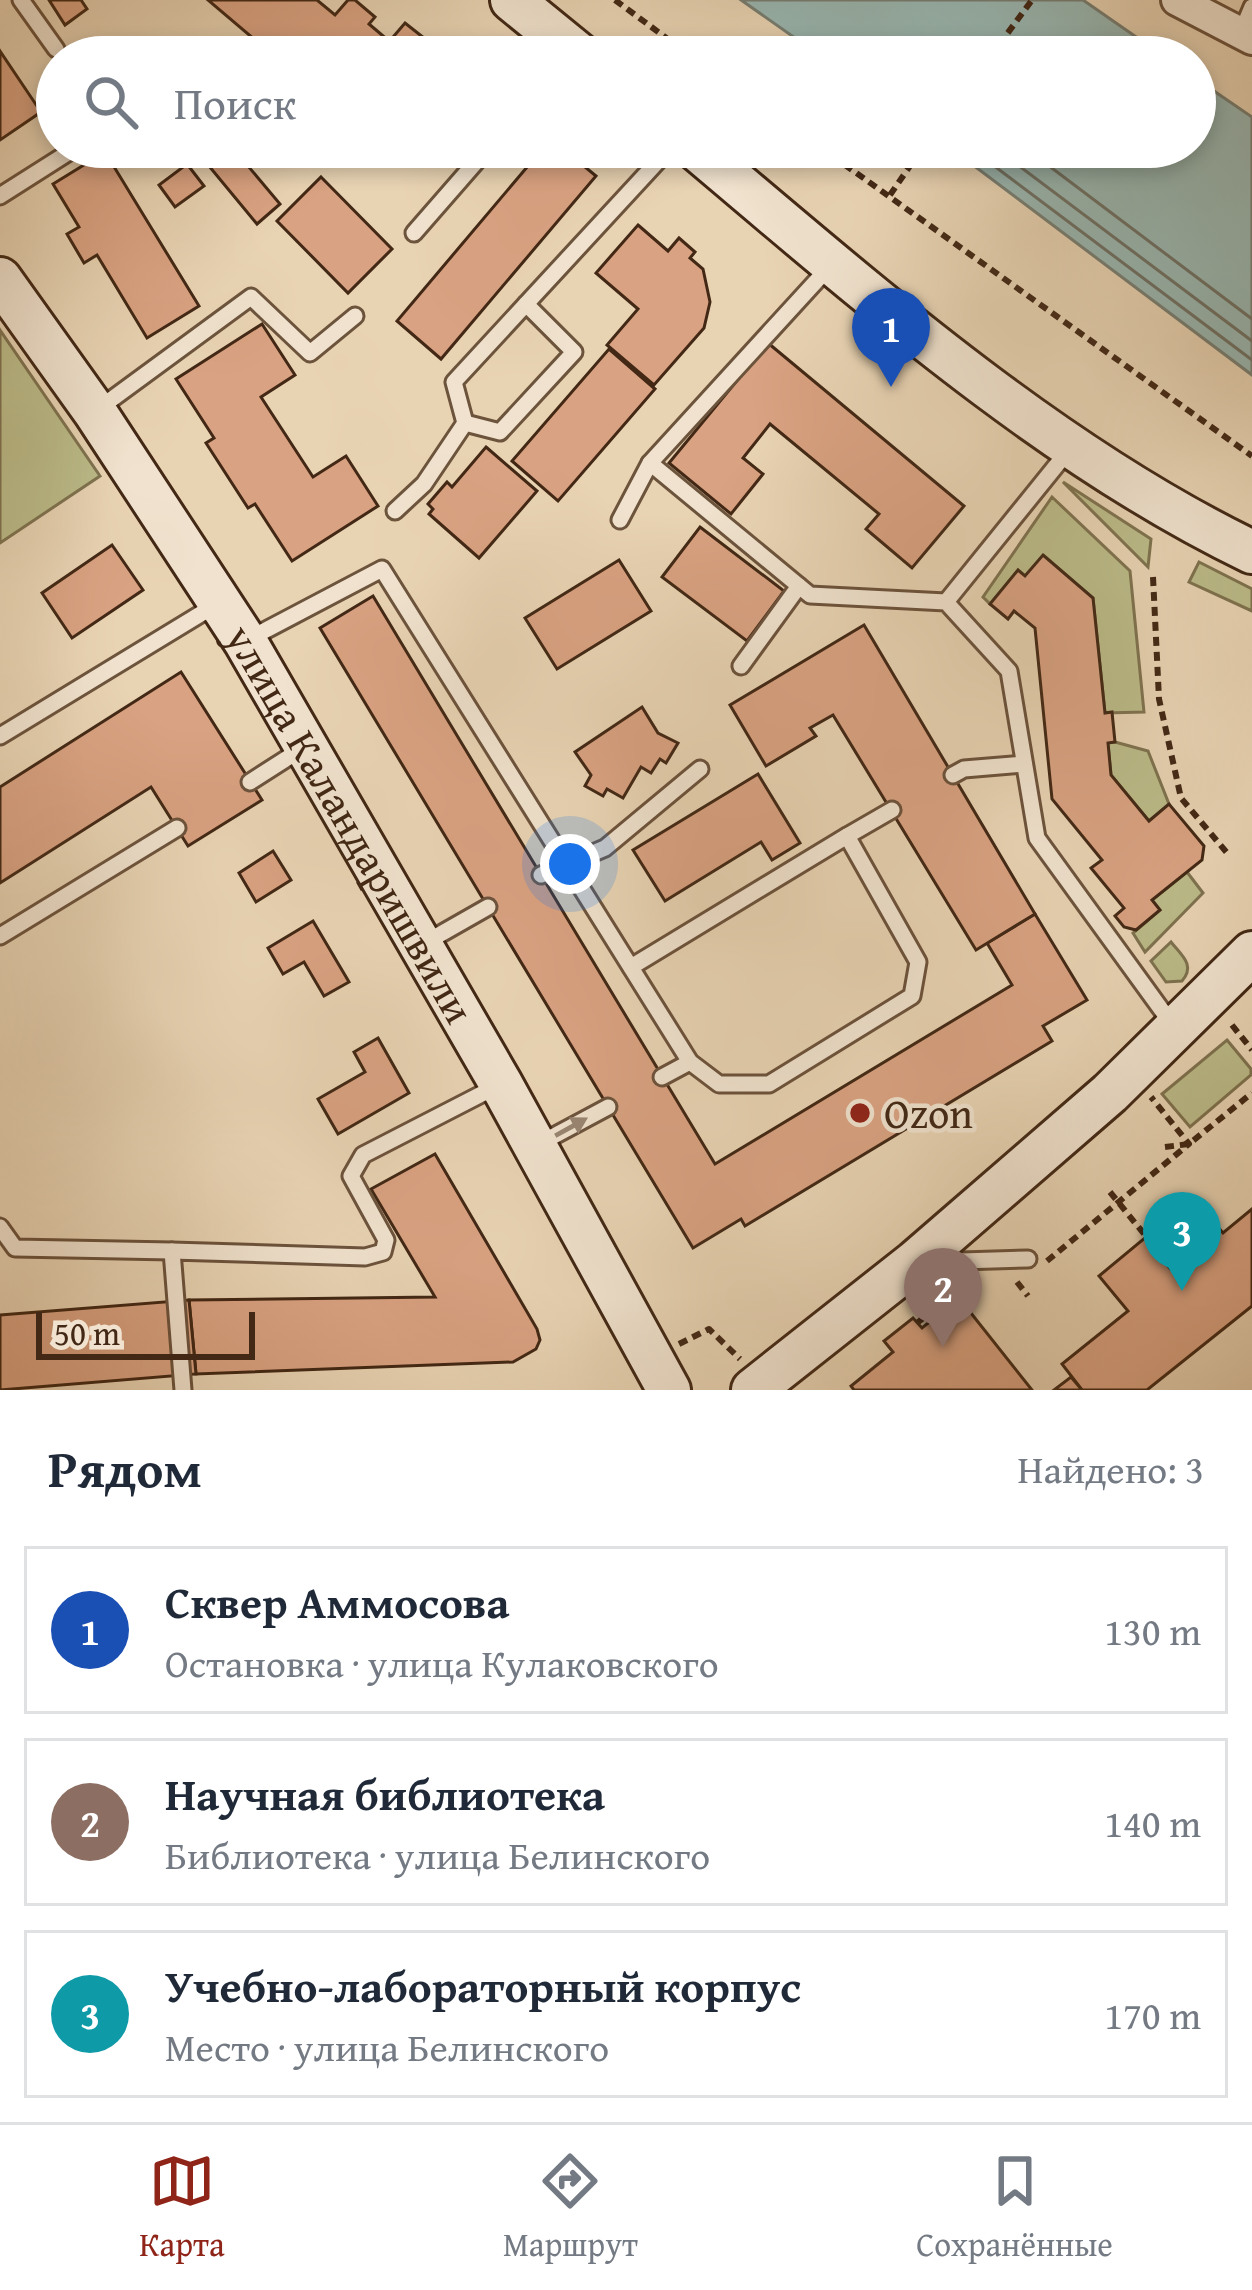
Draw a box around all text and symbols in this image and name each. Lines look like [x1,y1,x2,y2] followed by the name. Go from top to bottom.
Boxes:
[36,36,1216,168] search box
[78,69,144,135] icon: search
[174,70,296,135] text: Поиск
[852,288,930,387] pin: 1
[211,611,490,1034] street label: улица Каландаришвили
[540,834,600,894] your location
[884,1082,973,1143] place label: Ozon
[847,1100,873,1126] marker: Ozon
[554,1117,589,1138] one-way arrow
[1143,1192,1221,1291] pin: 3
[904,1248,982,1347] pin: 2
[36,1306,255,1359] scale bar
[54,1309,120,1357] text: 50 m
[48,1431,202,1506] text: Рядом
[1017,1440,1204,1497] text: Найдено: 3
[165,1569,510,1634] text: Сквер Аммосова
[80,1602,100,1659] text: 1
[1104,1602,1201,1659] text: 130 m
[165,1634,719,1691] text: Остановка · улица Кулаковского
[165,1761,605,1826] text: Научная библиотека
[80,1794,100,1851] text: 2
[1104,1794,1201,1851] text: 140 m
[165,1826,710,1883] text: Библиотека · улица Белинского
[165,1953,801,2018] text: Учебно-лабораторный корпус
[80,1986,100,2043] text: 3
[1104,1986,1201,2043] text: 170 m
[165,2018,609,2075] text: Место · улица Белинского
[139,2148,225,2268] tab: Карта
[503,2148,638,2268] tab: Маршрут
[916,2148,1113,2268] tab: Сохранённые

